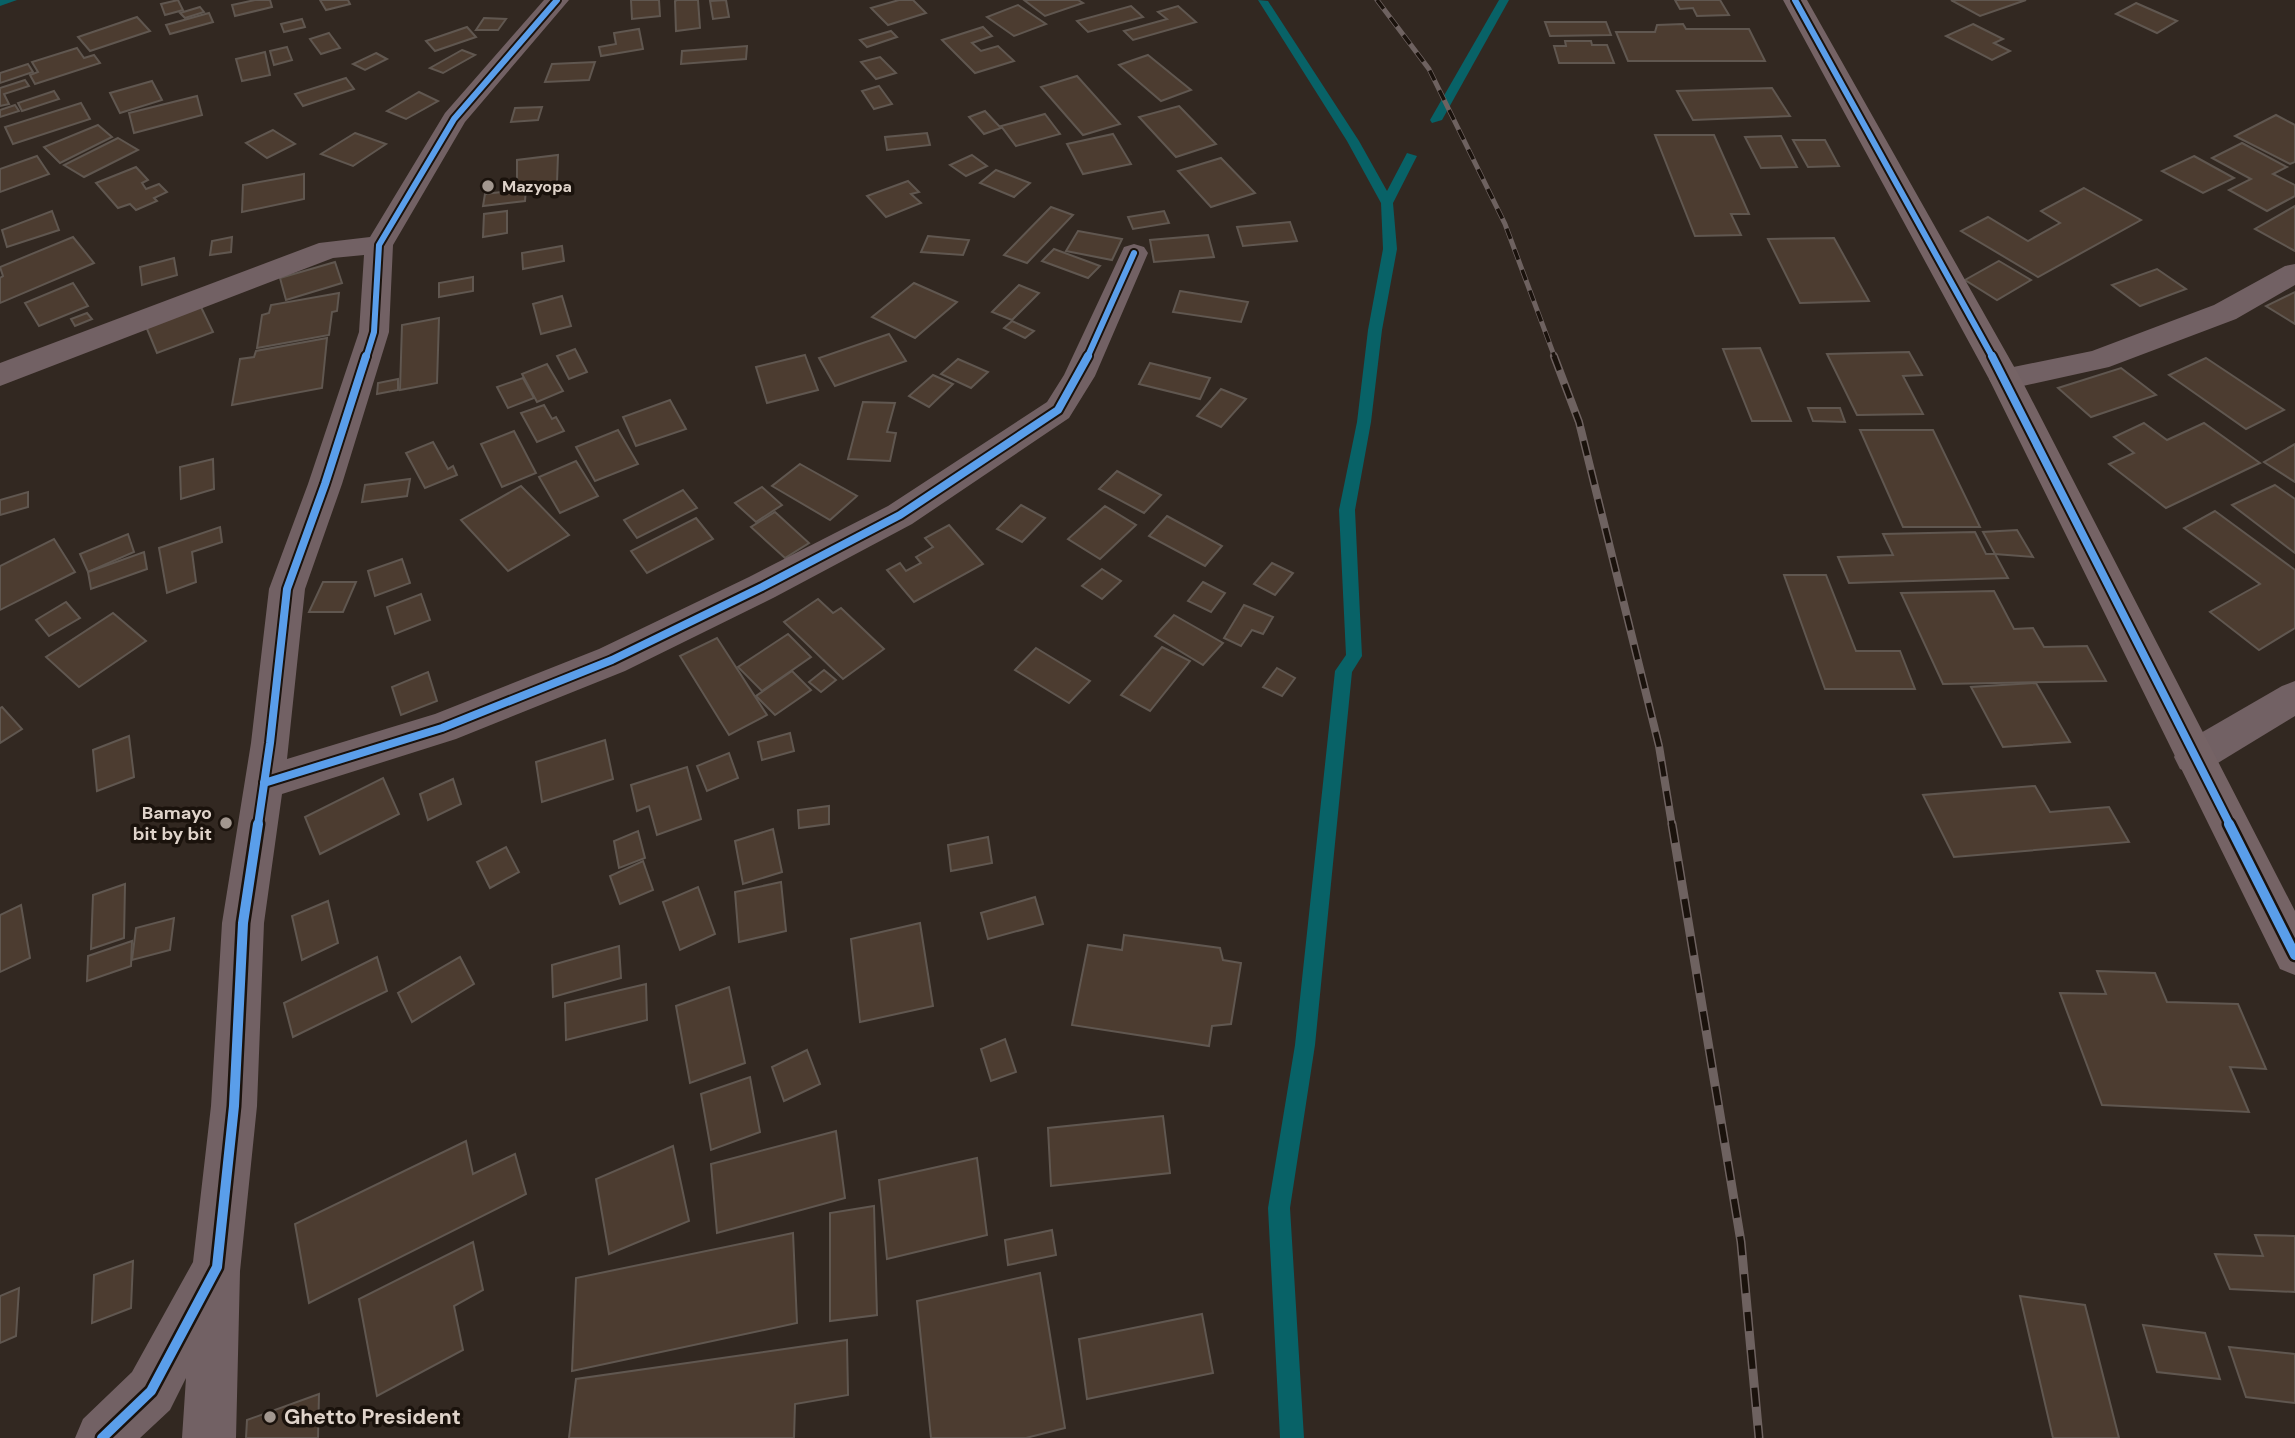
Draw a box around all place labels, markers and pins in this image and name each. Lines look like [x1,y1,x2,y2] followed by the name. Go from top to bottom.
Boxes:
[502,176,572,197] place label: Mazyopa
[480,178,496,194] marker: Mazyopa
[133,801,212,846] place label: Bamayo bit by bit
[218,815,234,831] marker: Bamayo bit by bit
[284,1403,461,1431] place label: Ghetto President
[262,1409,278,1425] marker: Ghetto President

